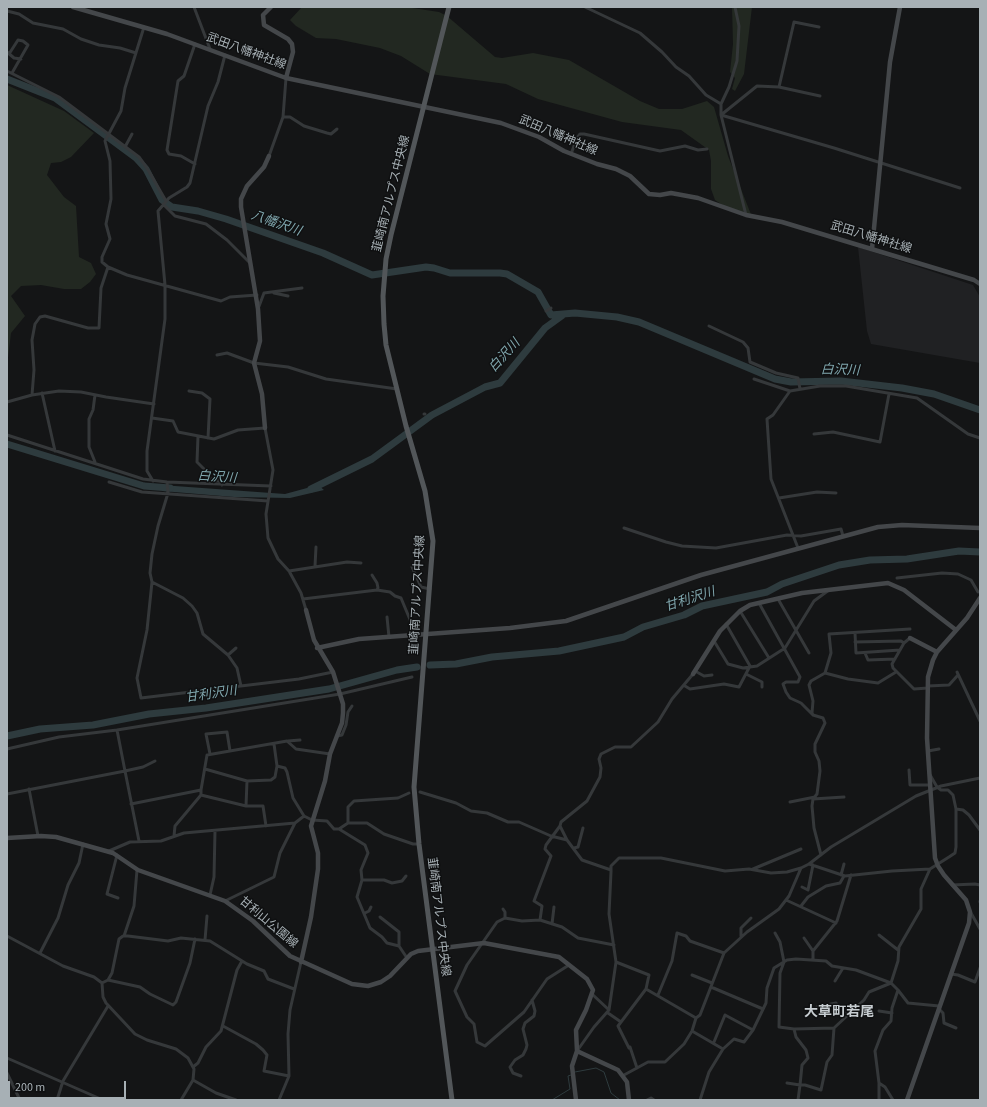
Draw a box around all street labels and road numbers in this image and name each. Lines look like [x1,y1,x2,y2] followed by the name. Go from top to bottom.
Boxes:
[204,31,288,73] street label: 武田八幡神社線
[517,113,599,159] street label: 武田八幡神社線
[370,134,414,254] street label: 韮崎南アルプス中央線
[829,219,913,257] street label: 武田八幡神社線
[408,535,428,655] street label: 韮崎南アルプス中央線
[424,857,452,977] street label: 韮崎南アルプス中央線
[236,894,300,952] street label: 甘利山公園線

